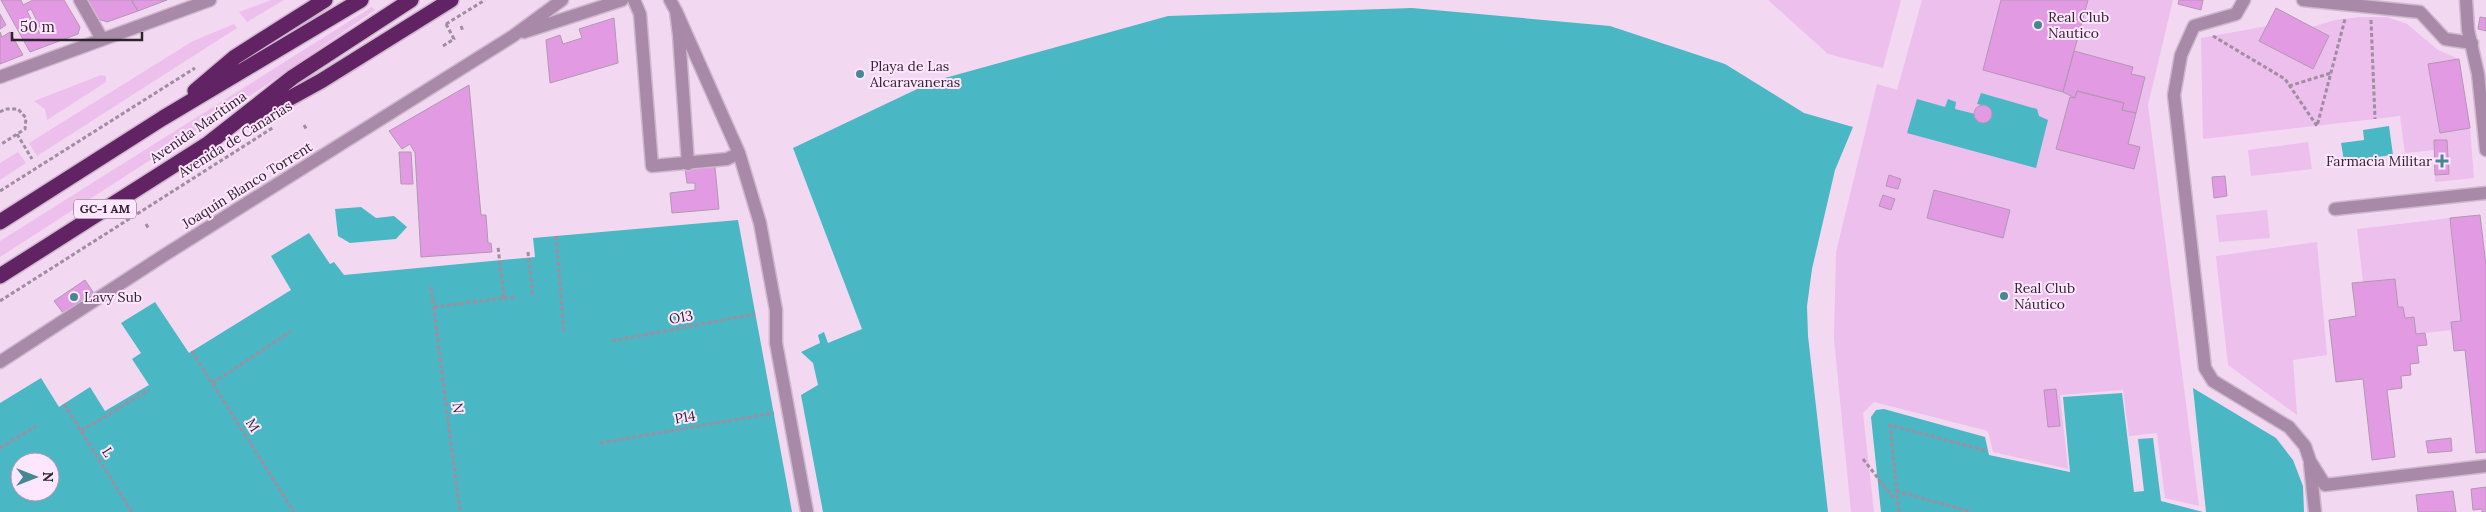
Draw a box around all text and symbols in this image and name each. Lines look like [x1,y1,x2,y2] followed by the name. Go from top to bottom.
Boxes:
[2048,8,2109,42] place label: Real Club Nautico
[12,10,142,42] scale bar
[20,17,55,36] text: 50 m
[2032,19,2044,31] marker: Real Club Nautico
[869,57,960,91] place label: Playa de Las Alcaravaneras
[854,68,866,80] marker: Playa de Las Alcaravaneras
[145,87,250,168] street label: Avenida Marítima
[174,97,295,182] street label: Avenida de Canarias
[178,137,316,233] street label: Joaquín Blanco Torrent
[2326,152,2432,170] place label: Farmacia Militar
[2436,155,2448,167] marker: Farmacia Militar
[74,200,136,218] road number: GC-1 AM
[2014,279,2075,313] place label: Real Club Náutico
[84,288,142,306] place label: Lavy Sub
[1998,290,2010,302] marker: Real Club Náutico
[68,291,80,303] marker: Lavy Sub
[668,306,695,328] street label: O13
[448,402,468,415] street label: N
[673,406,697,428] street label: P14
[242,415,264,435] street label: M
[98,444,118,460] street label: L
[10,452,60,502] north arrow
[39,472,57,483] text: N

